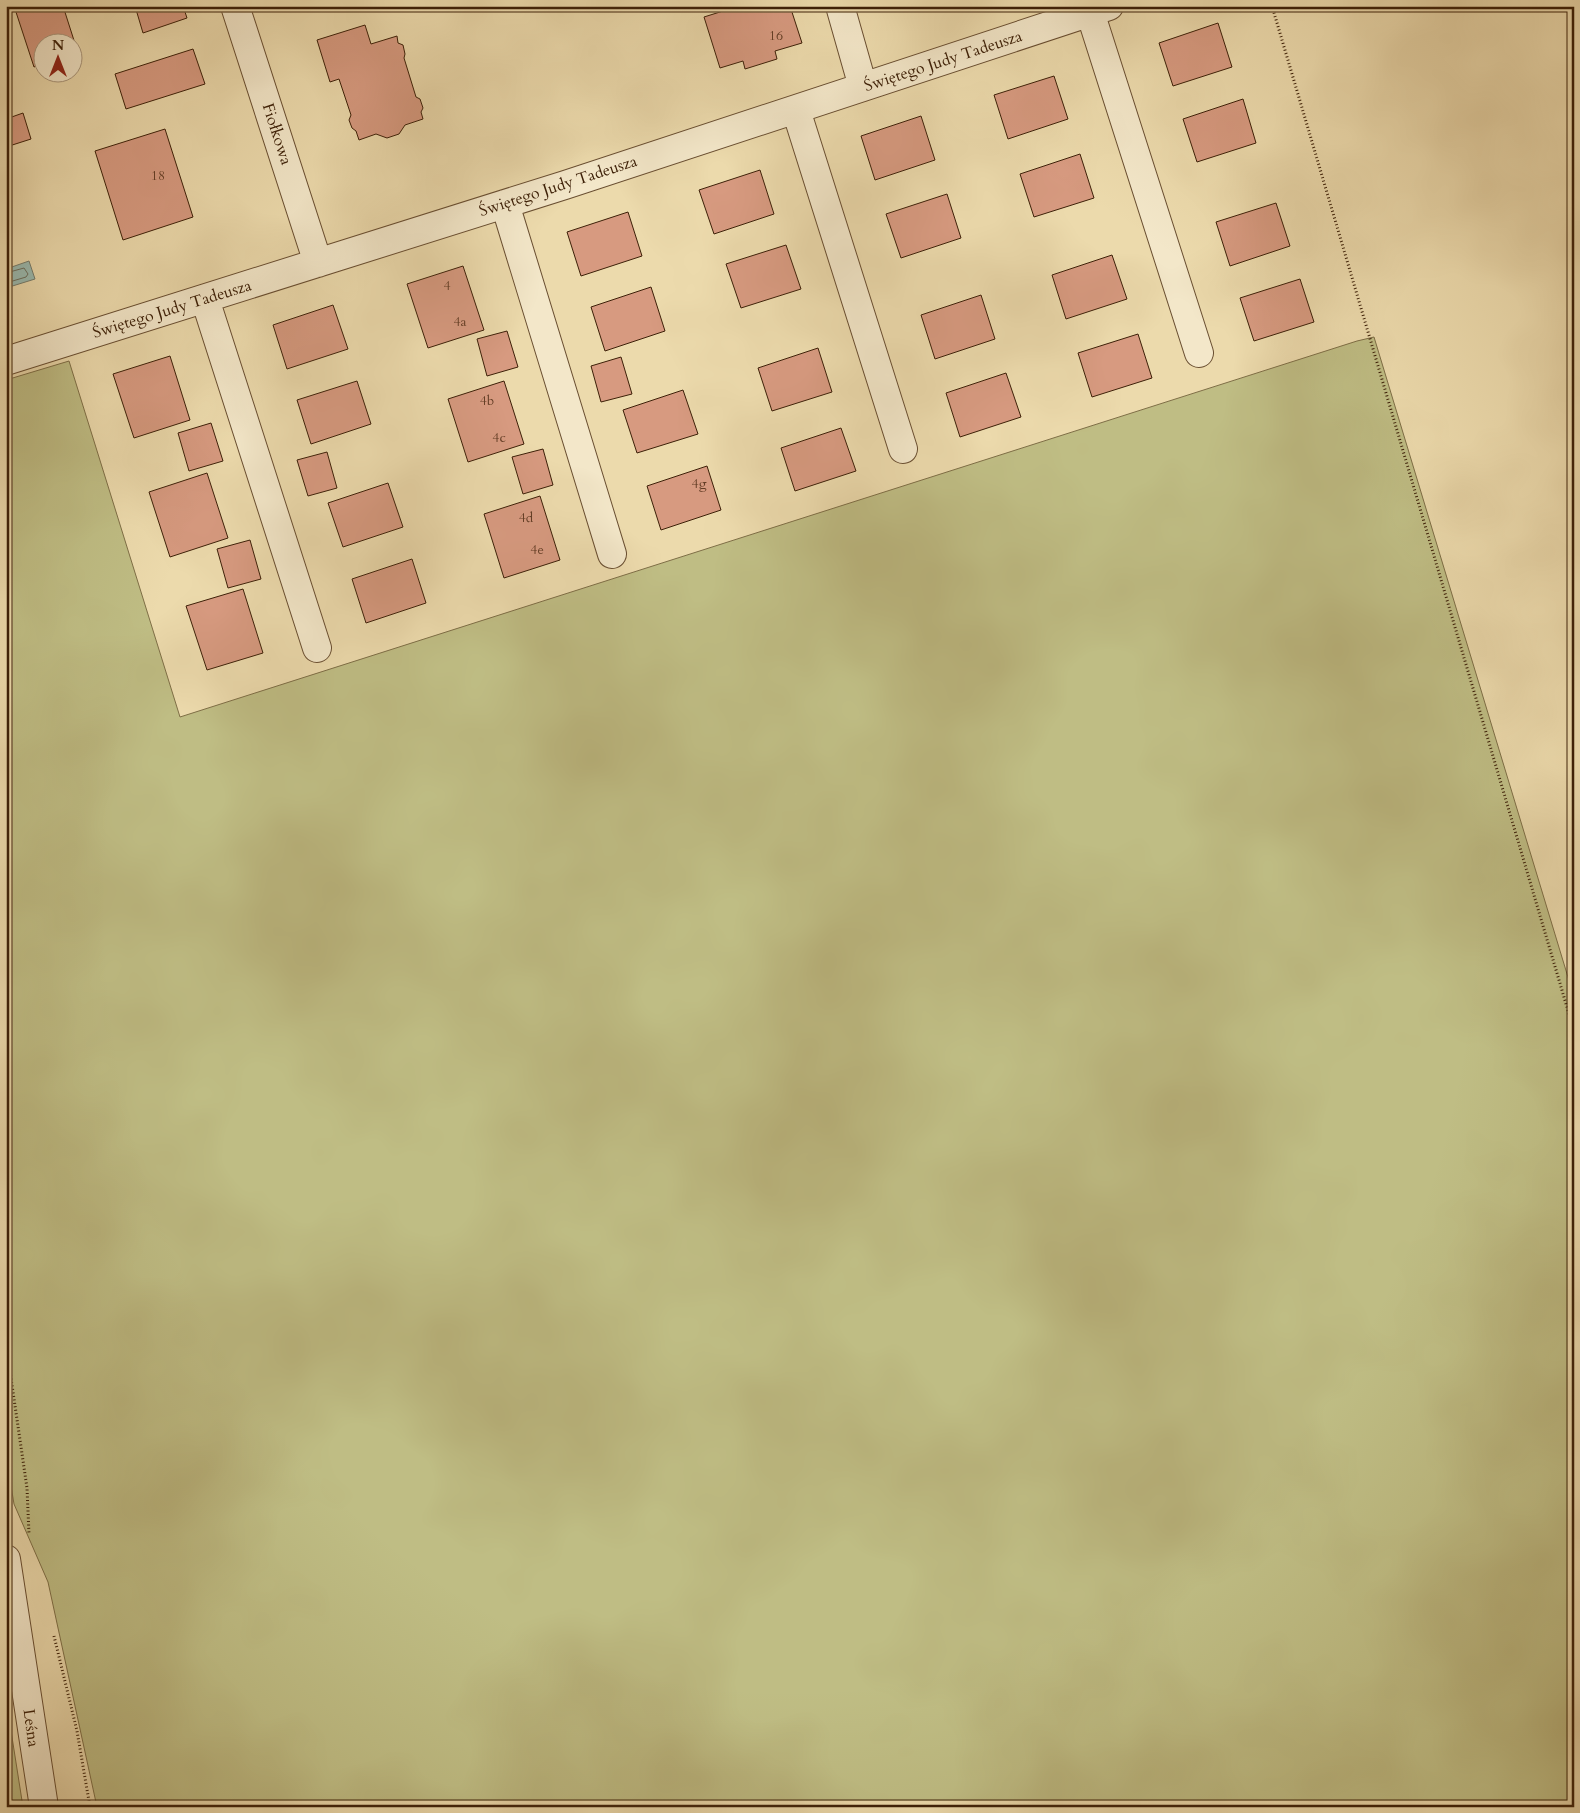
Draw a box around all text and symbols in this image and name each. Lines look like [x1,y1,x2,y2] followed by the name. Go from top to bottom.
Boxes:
[861,25,1025,97] street label: Świętego Judy Tadeusza
[769,26,783,45] house number: 16
[32,32,82,82] north arrow
[52,36,64,55] text: N
[257,100,297,168] street label: Fiołkowa
[476,150,640,222] street label: Świętego Judy Tadeusza
[151,166,165,185] house number: 18
[90,274,254,344] street label: Świętego Judy Tadeusza
[443,276,451,295] house number: 4
[453,312,467,331] house number: 4a
[480,391,494,410] house number: 4b
[492,428,506,447] house number: 4c
[691,474,707,493] house number: 4g
[519,508,534,527] house number: 4d
[530,540,544,559] house number: 4e
[17,1707,45,1749] street label: Leśna

